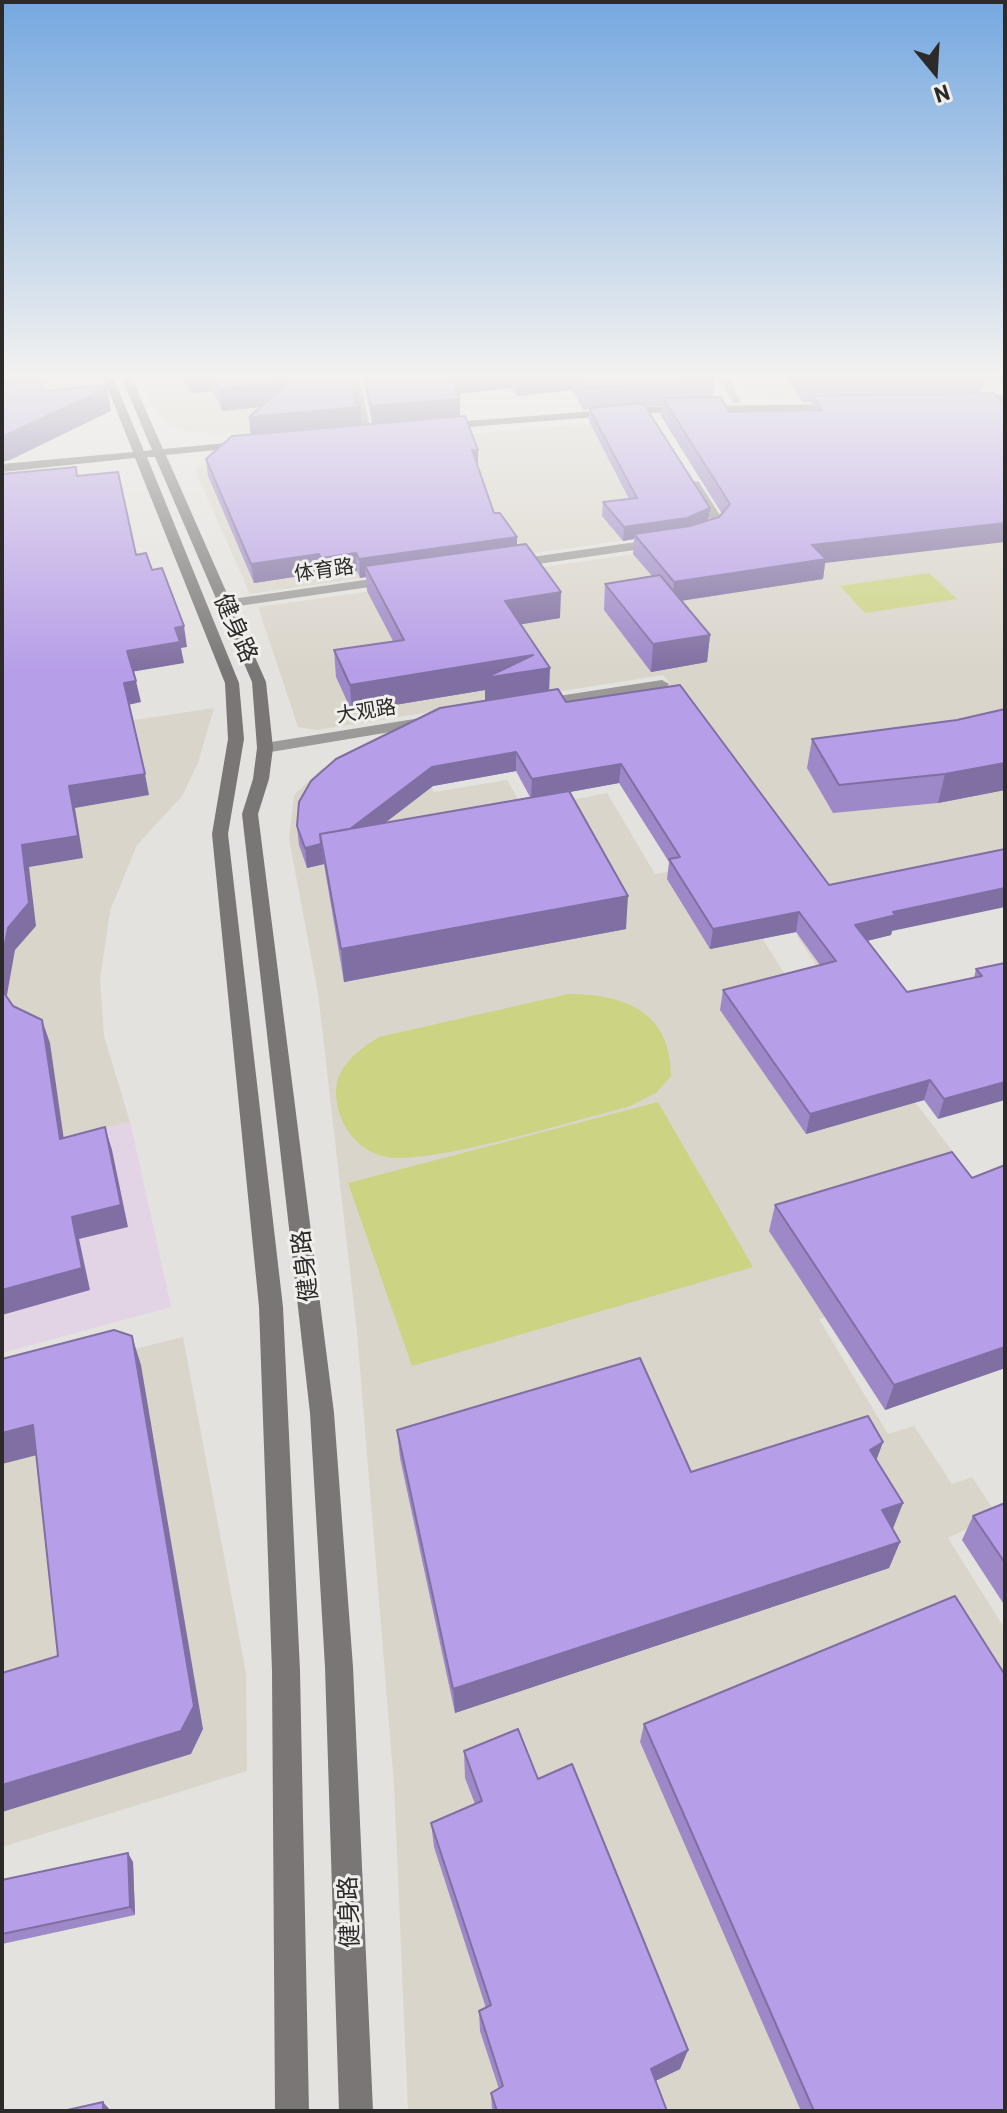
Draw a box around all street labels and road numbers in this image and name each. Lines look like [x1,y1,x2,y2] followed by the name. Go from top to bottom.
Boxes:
[293,554,355,586] street label: 体育路
[208,589,264,667] street label: 健身路
[334,694,398,728] street label: 大观路
[286,1229,324,1303] street label: 健身路
[333,1876,365,1948] street label: 健身路

